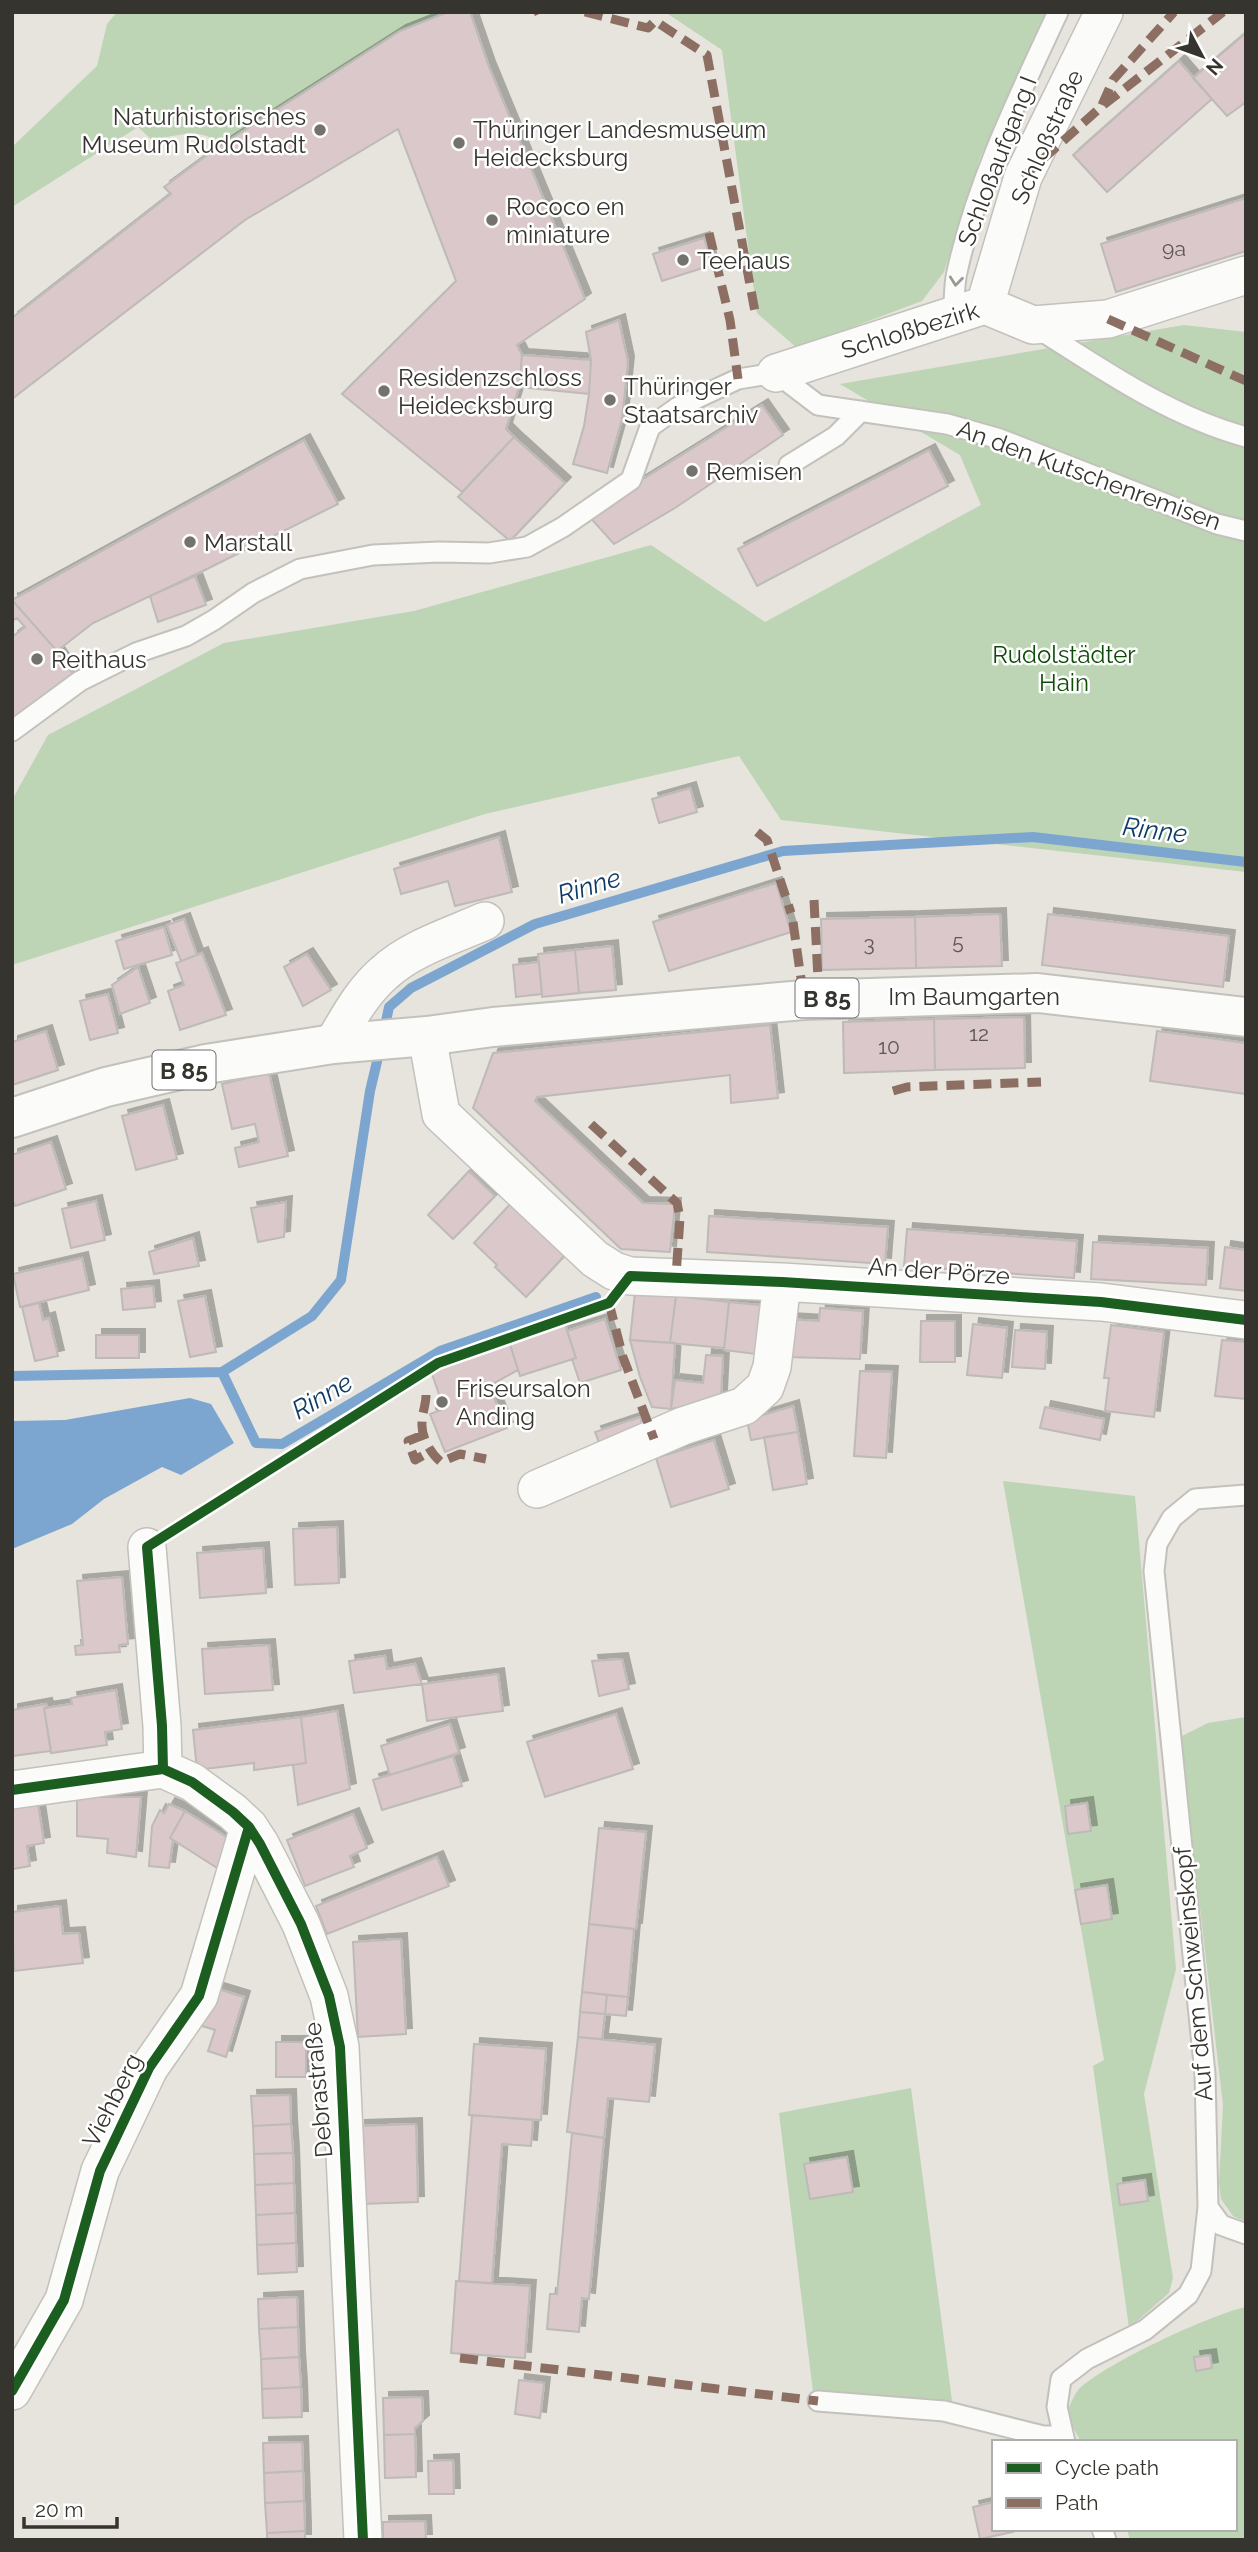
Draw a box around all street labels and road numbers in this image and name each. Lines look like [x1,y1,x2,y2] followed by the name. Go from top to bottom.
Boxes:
[1004,65,1090,209] street label: Schloßstraße
[951,72,1043,250] street label: Schloßaufgang I
[838,295,983,365] street label: Schloßbezirk
[953,414,1225,536] street label: An den Kutschenremisen
[796,979,858,1018] road number: B 85
[888,982,1060,1011] street label: Im Baumgarten
[152,1050,216,1090] road number: B 85
[867,1252,1011,1290] street label: An der Pörze
[1167,1845,1219,2102] street label: Auf dem Schweinskopf
[298,2021,338,2159] street label: Debrastraße
[76,2048,148,2152] street label: Viehberg

